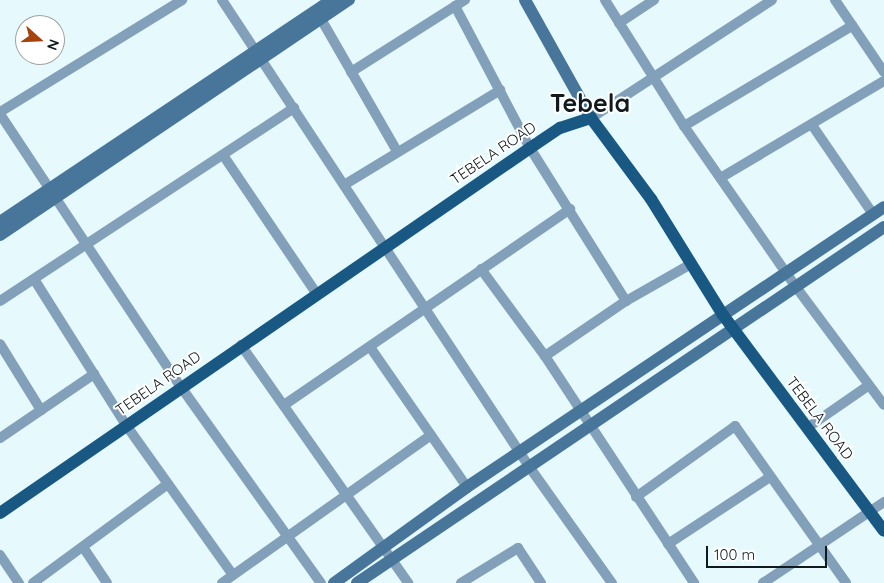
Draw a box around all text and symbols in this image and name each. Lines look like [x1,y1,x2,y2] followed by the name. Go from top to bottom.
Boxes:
[15,15,65,65] north arrow
[43,37,63,53] text: N
[550,88,630,118] district label: Tebela
[447,118,539,188] street label: TEBELA ROAD
[112,347,204,419] street label: TEBELA ROAD
[783,373,857,463] street label: TEBELA ROAD
[709,536,830,568] scale bar
[714,545,755,564] text: 100 m

